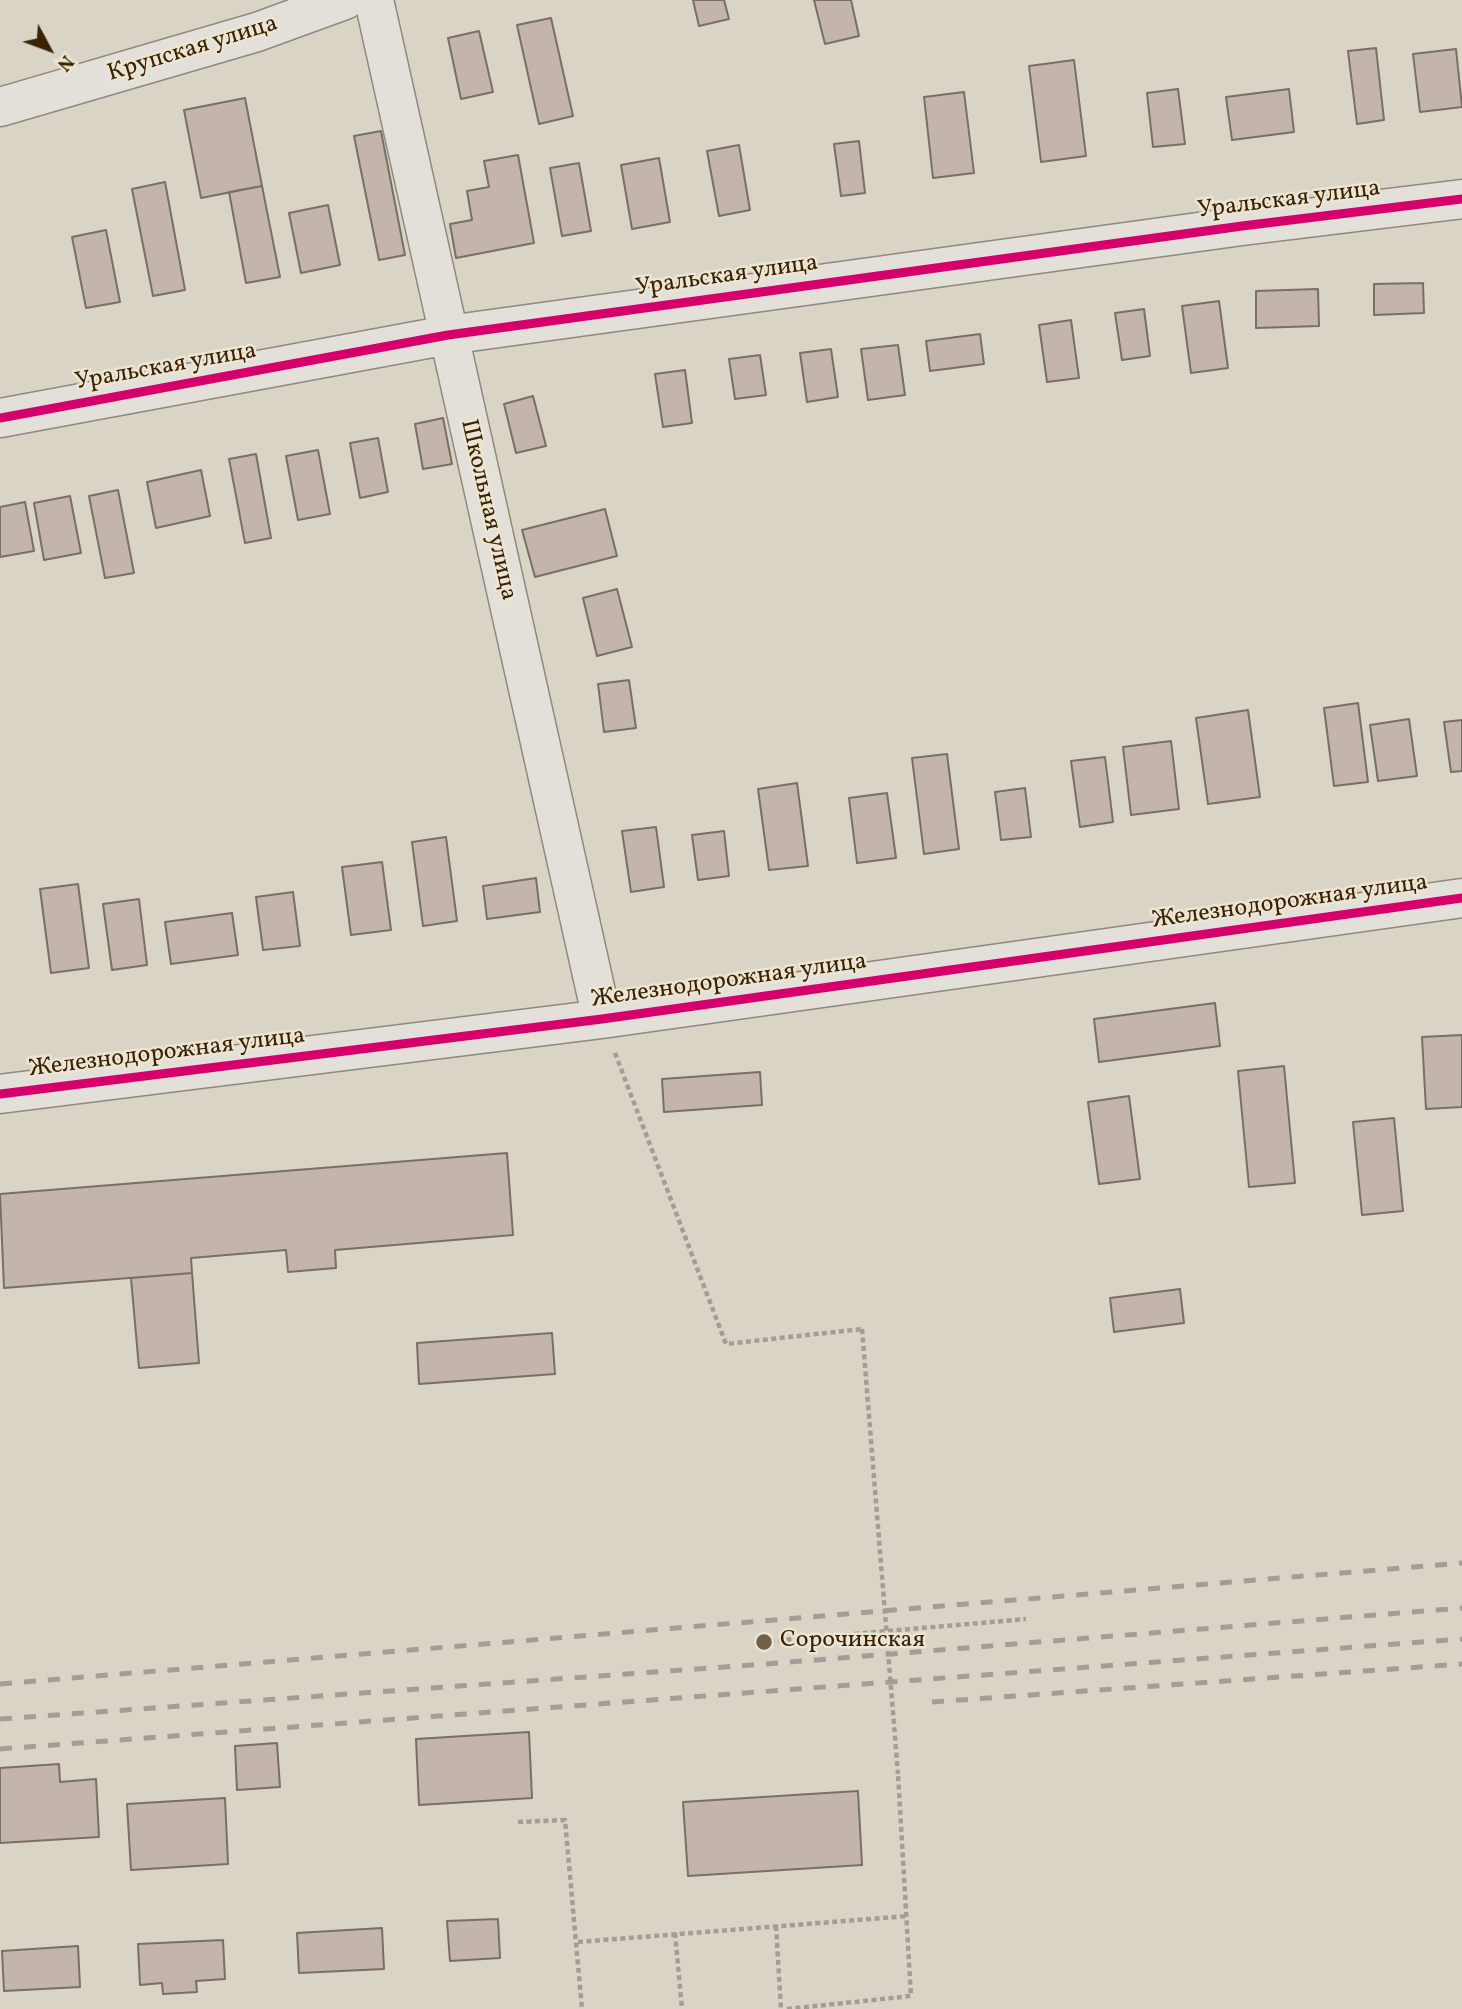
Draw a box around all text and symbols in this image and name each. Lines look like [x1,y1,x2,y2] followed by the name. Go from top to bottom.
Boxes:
[104,10,282,90] street label: Крупская улица
[14,14,84,84] north arrow
[51,49,79,77] text: N
[1196,175,1382,227] street label: Уральская улица
[634,250,820,304] street label: Уральская улица
[73,338,259,398] street label: Уральская улица
[452,417,522,603] street label: Школьная улица
[1150,869,1430,937] street label: Железнодорожная улица
[589,948,869,1016] street label: Железнодорожная улица
[27,1023,307,1085] street label: Железнодорожная улица
[780,1628,925,1656] place label: Сорочинская
[754,1632,774,1652] marker: Сорочинская

